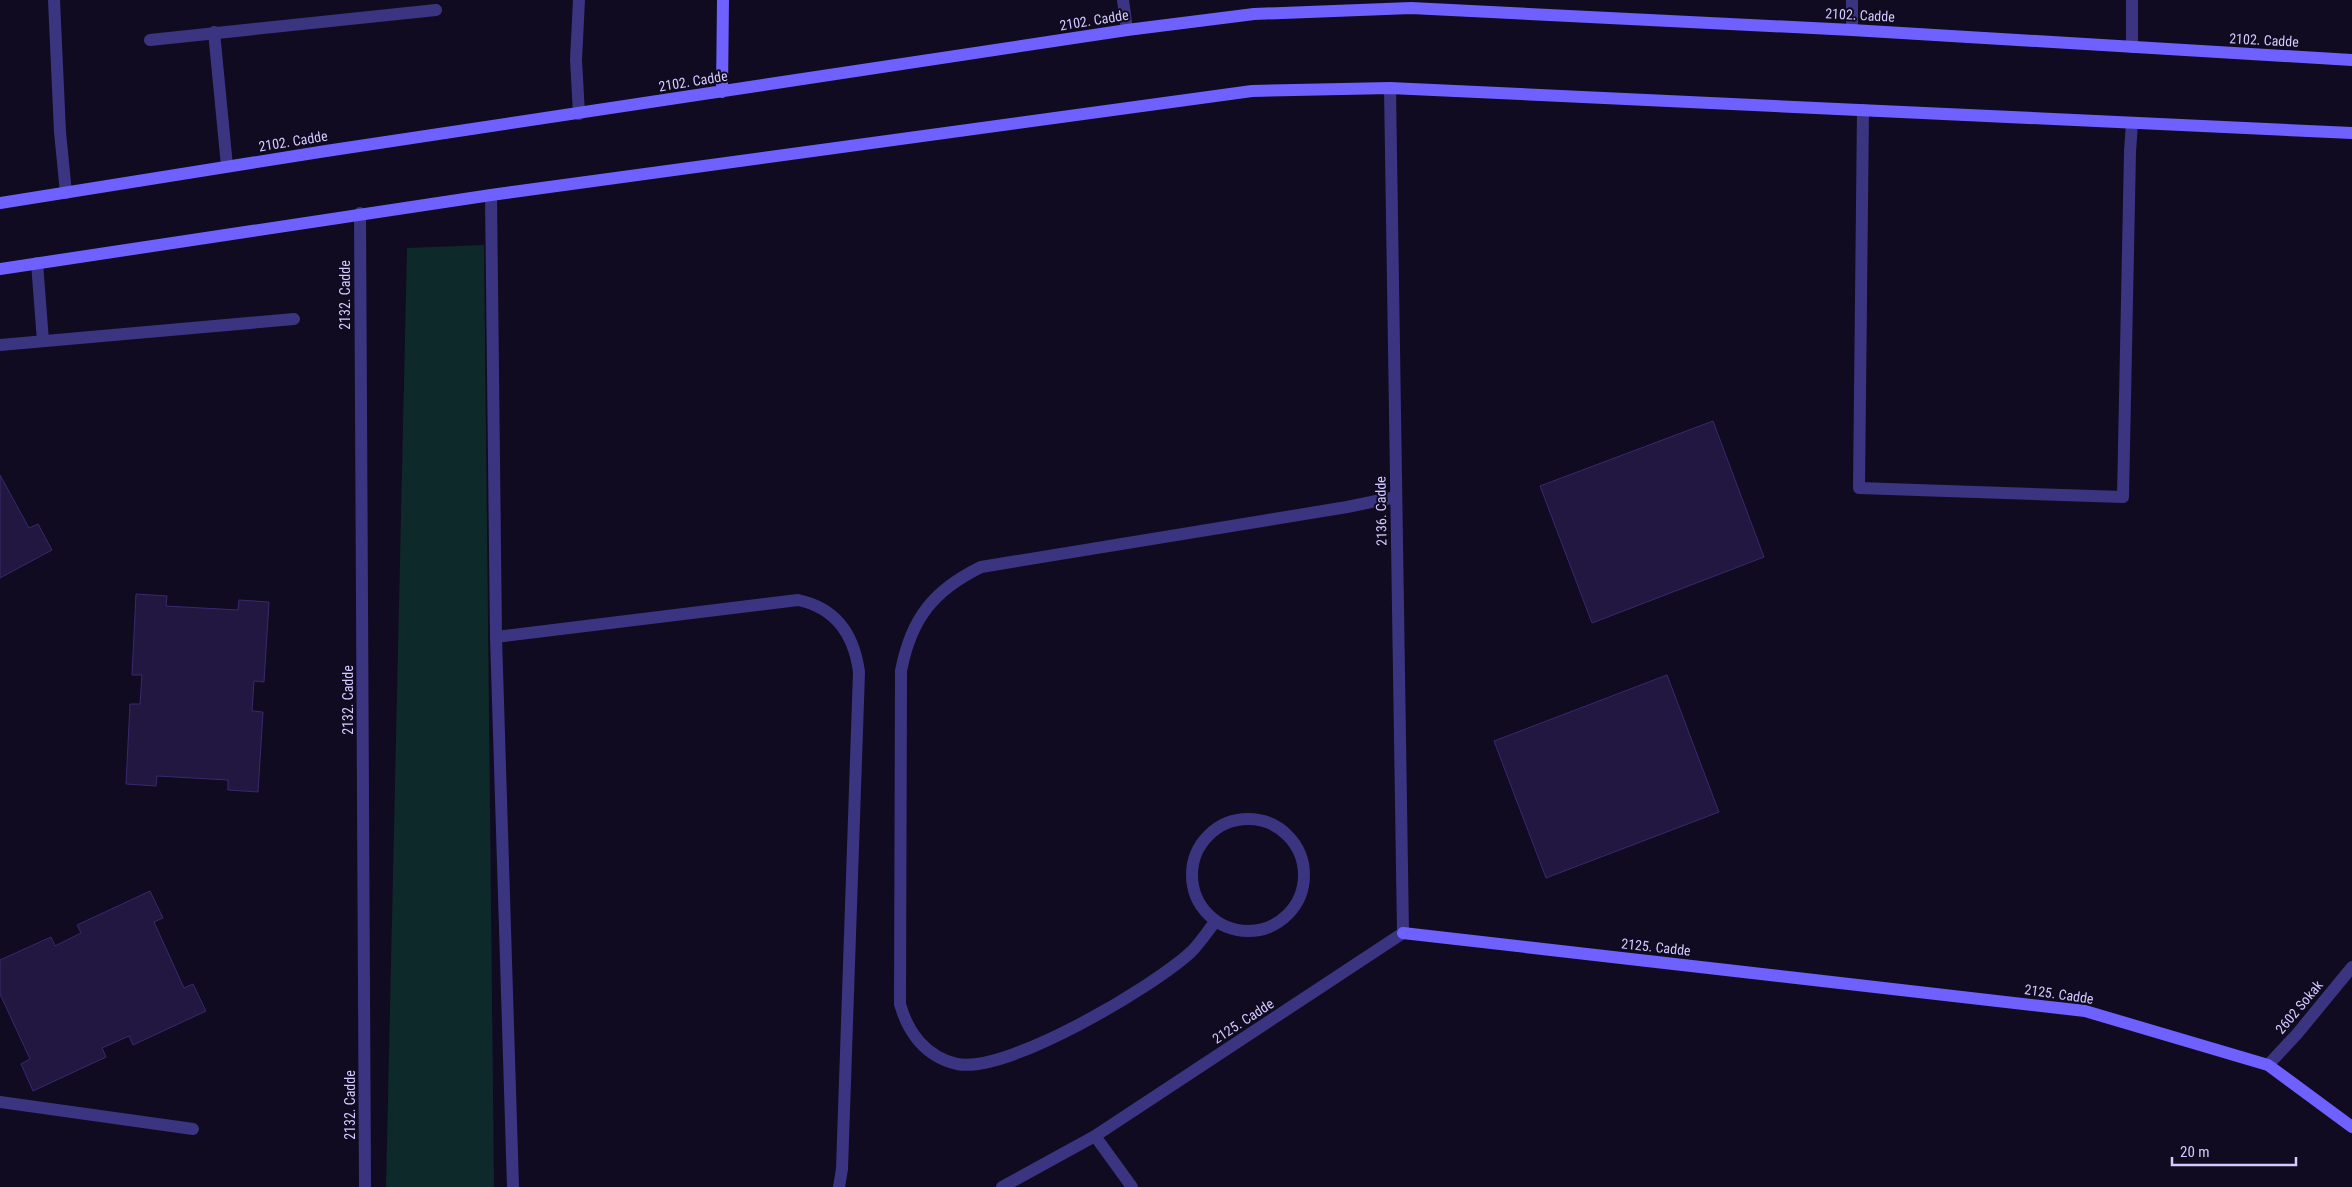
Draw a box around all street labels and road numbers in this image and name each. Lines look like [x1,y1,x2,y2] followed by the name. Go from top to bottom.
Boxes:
[1825,5,1896,25] street label: 2102. Cadde
[1058,7,1130,33] street label: 2102. Cadde
[2229,30,2300,50] street label: 2102. Cadde
[657,68,729,94] street label: 2102. Cadde
[257,128,329,154] street label: 2102. Cadde
[337,260,353,330] street label: 2132. Cadde
[1372,476,1390,546] street label: 2136. Cadde
[340,665,356,735] street label: 2132. Cadde
[1621,935,1692,959] street label: 2125. Cadde
[2272,977,2326,1037] street label: 2602 Sokak
[2023,981,2095,1007] street label: 2125. Cadde
[1209,995,1277,1047] street label: 2125. Cadde
[342,1070,358,1140] street label: 2132. Cadde

